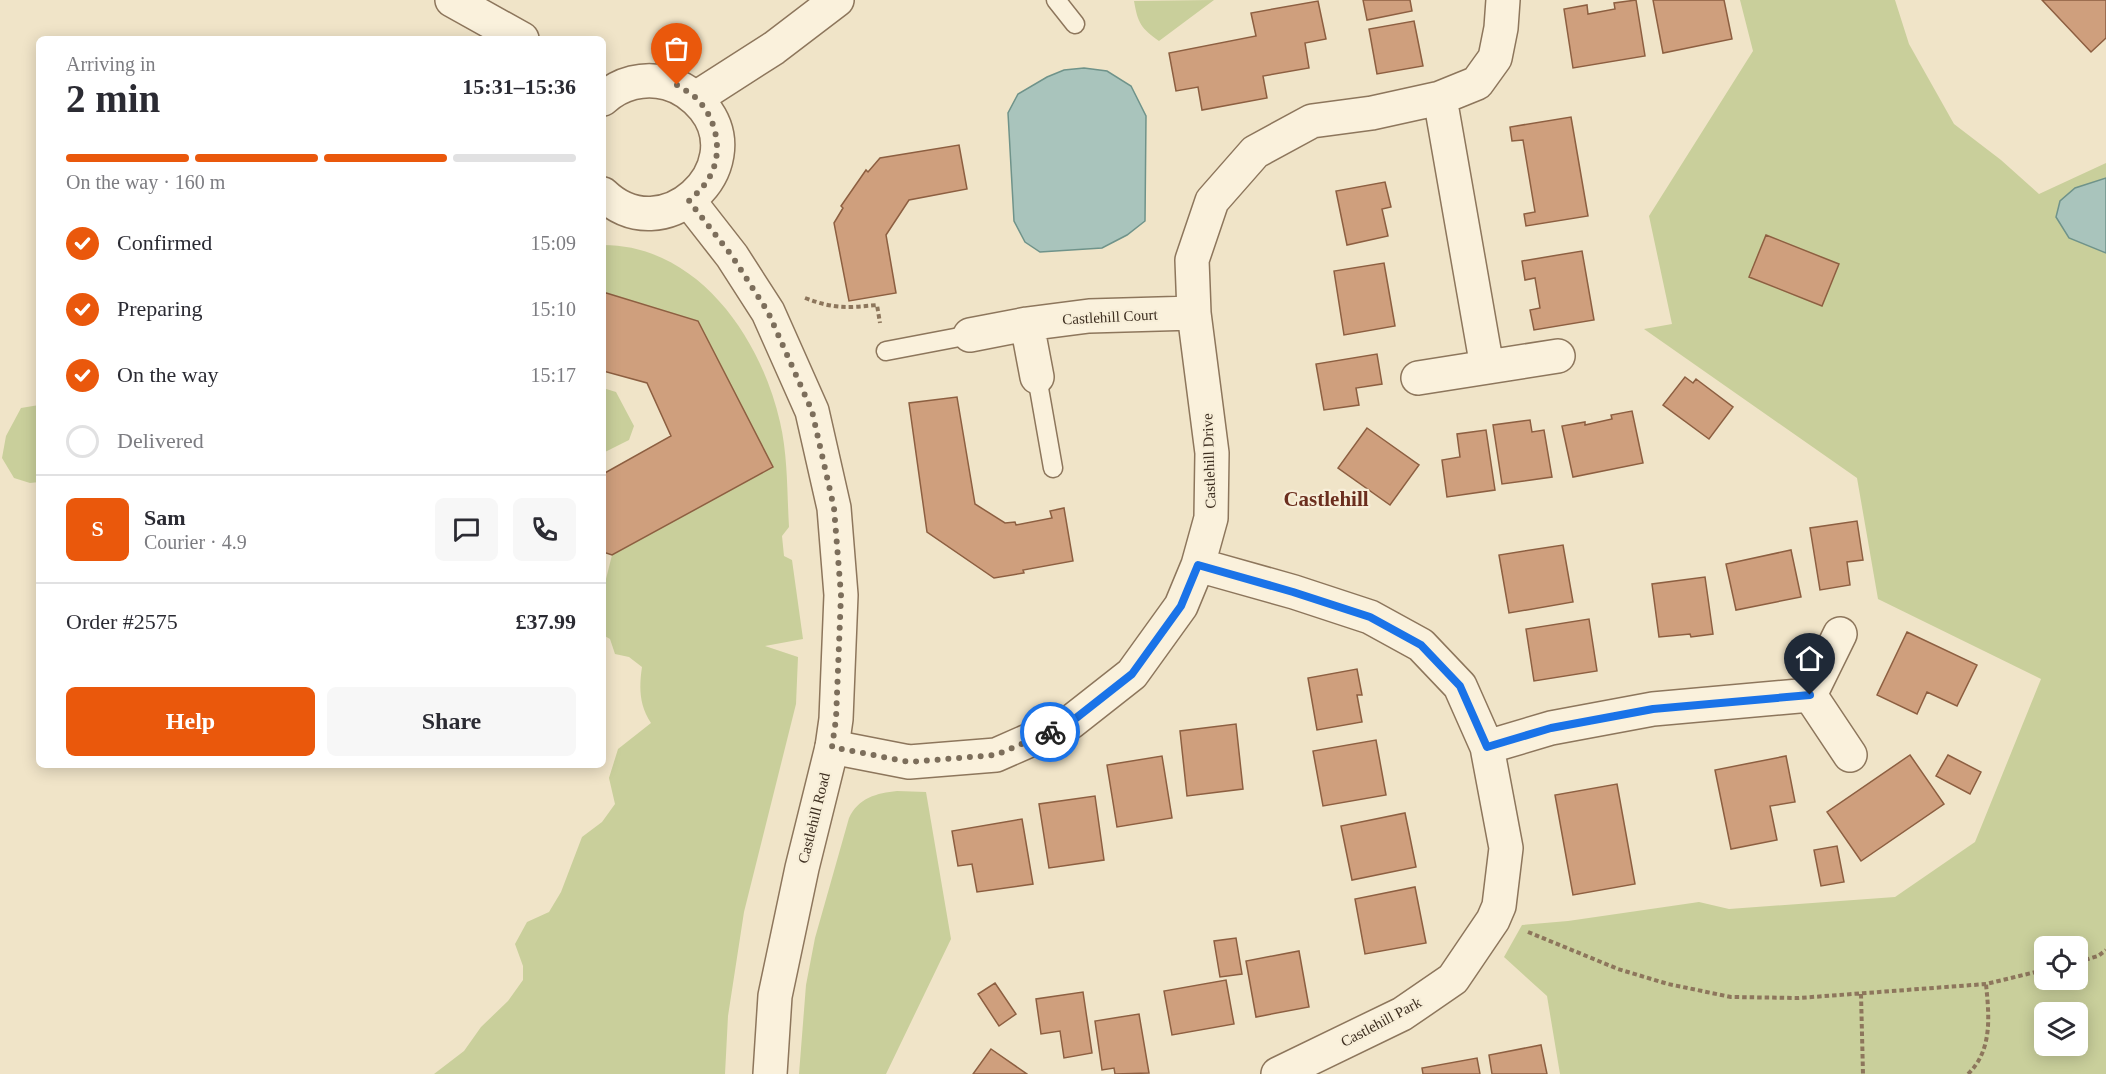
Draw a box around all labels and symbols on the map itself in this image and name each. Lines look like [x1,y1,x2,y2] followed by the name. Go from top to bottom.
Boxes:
[651,23,702,85] pin
[1062,306,1159,327] street label: Castlehill Court
[1199,413,1219,509] street label: Castlehill Drive
[1283,487,1369,511] district label: Castlehill
[1784,633,1835,695] pin
[1020,702,1080,762] courier
[795,771,833,865] street label: Castlehill Road
[1338,994,1424,1050] street label: Castlehill Park

